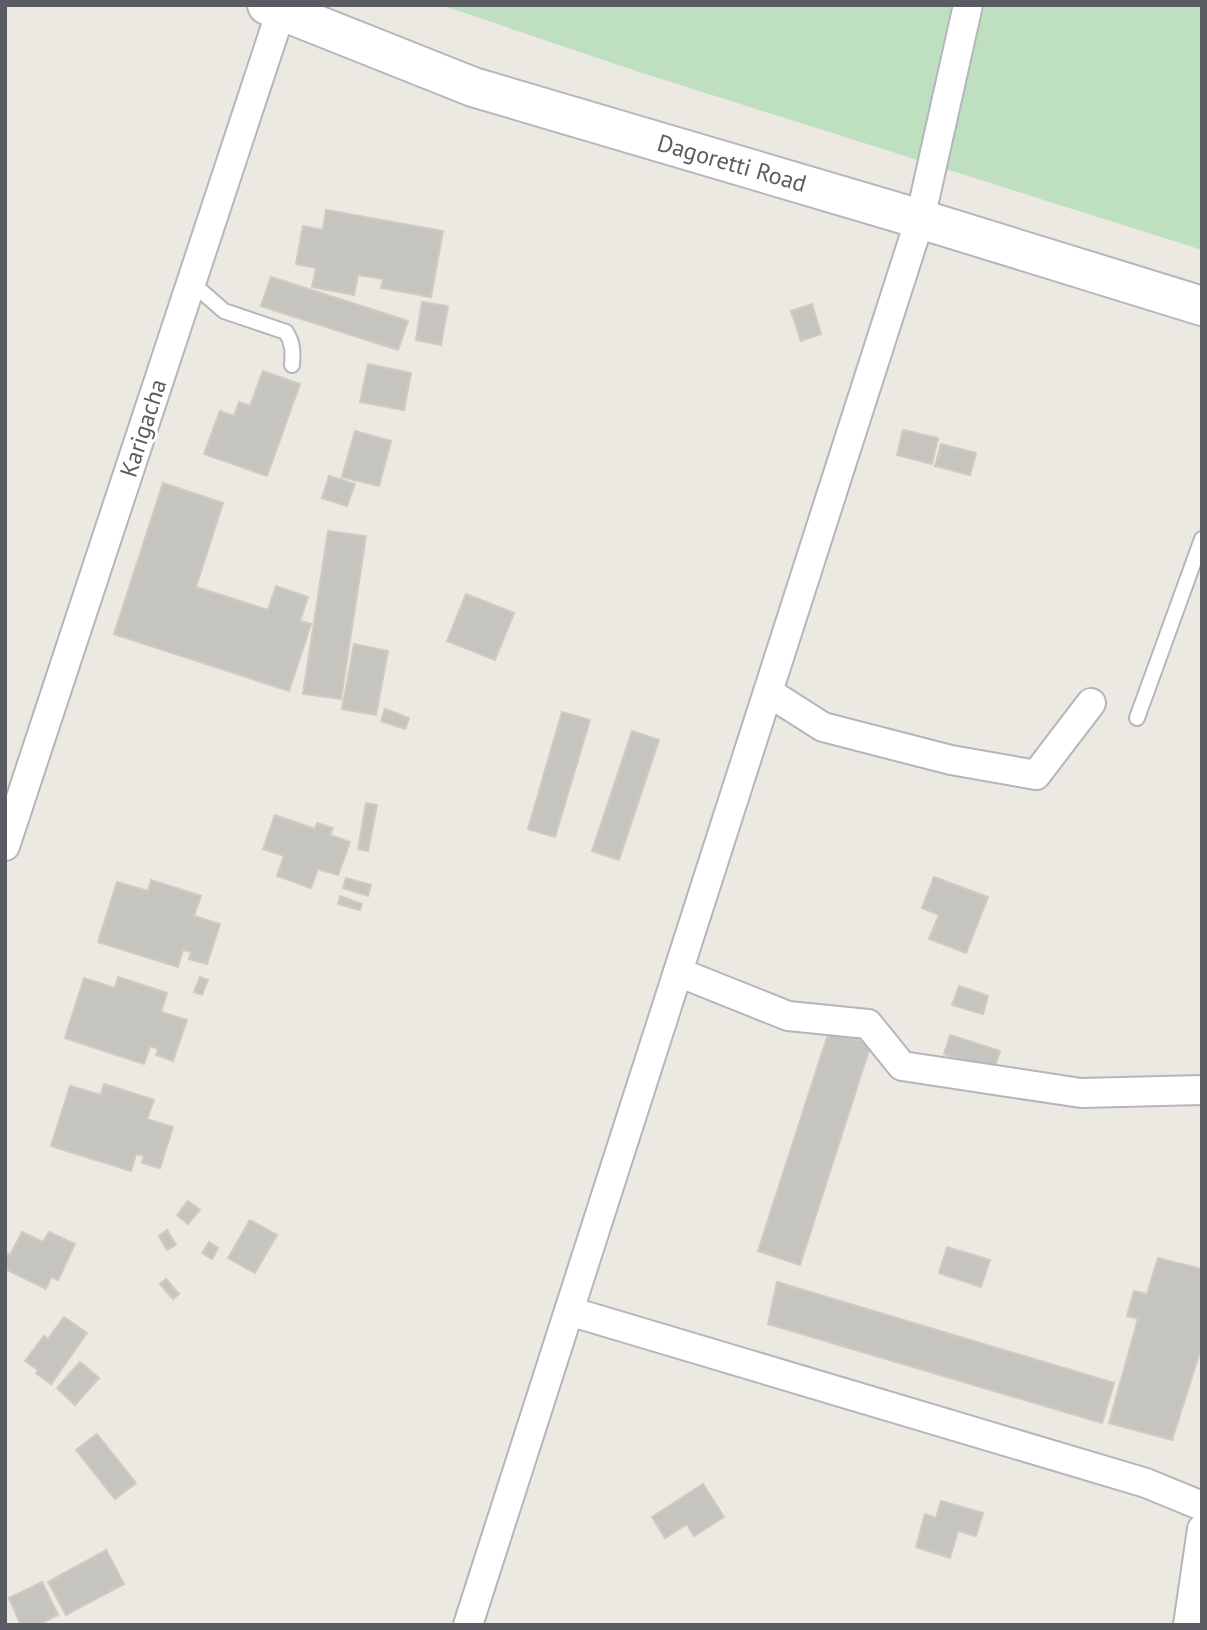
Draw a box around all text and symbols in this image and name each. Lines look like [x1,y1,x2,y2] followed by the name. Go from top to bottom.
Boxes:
[654,127,810,199] street label: Dagoretti Road
[113,375,173,481] street label: Karigacha

